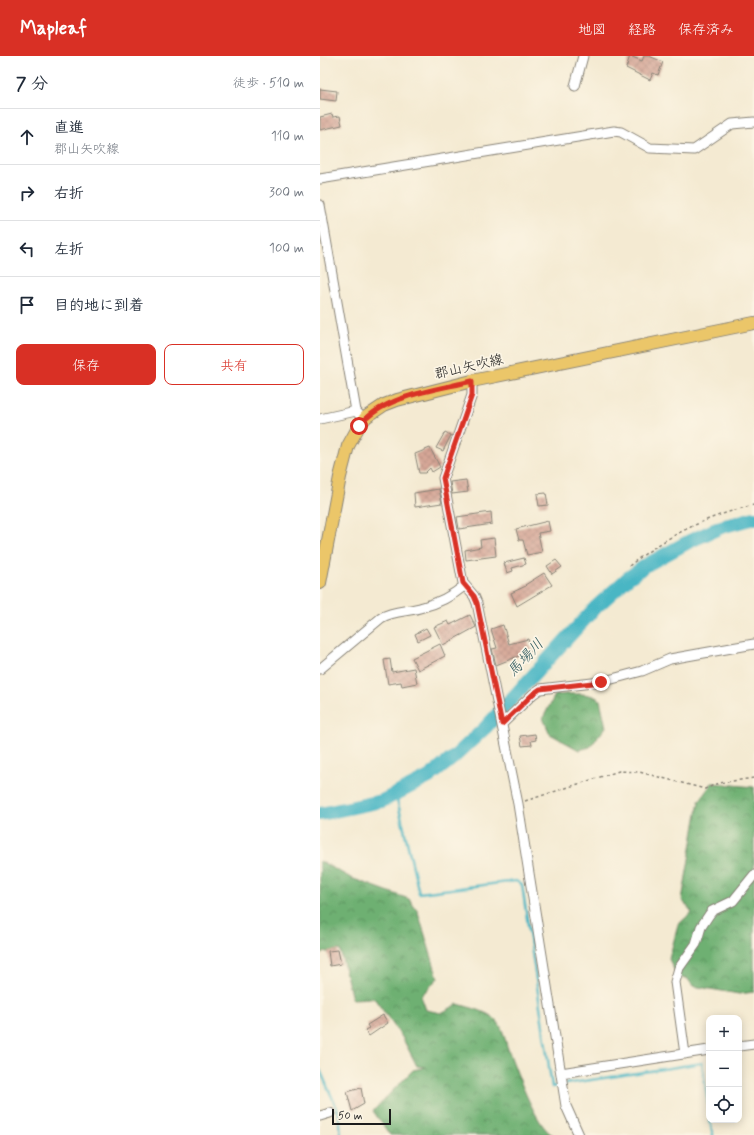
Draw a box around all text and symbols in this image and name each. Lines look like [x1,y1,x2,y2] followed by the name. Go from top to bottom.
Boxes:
[20,16,87,41] text: Mapleaf
[578,21,606,39] text: 地図
[628,21,656,39] text: 経路
[678,21,734,39] text: 保存済み
[16,73,48,95] text: 7 分
[233,75,304,92] text: 徒歩 · 510 m
[54,118,84,138] text: 直進
[16,126,38,148] icon: ahead
[271,128,304,145] text: 110 m
[54,141,119,158] text: 郡山矢吹線
[16,182,38,204] icon: right
[54,184,84,204] text: 右折
[269,184,304,201] text: 300 m
[16,238,38,260] icon: left
[54,240,84,260] text: 左折
[269,240,304,257] text: 100 m
[16,294,38,316] icon: arrive
[54,296,144,316] text: 目的地に到着
[16,344,156,385] button: 保存
[164,344,304,385] button: 共有
[433,350,505,384] street label: 郡山矢吹線
[350,417,368,435] route start
[503,635,549,681] water label: 馬場川
[592,673,610,691] route end
[706,1015,742,1123] map controls
[706,1015,742,1051] button: +
[706,1051,742,1087] button: −
[706,1087,742,1123] button: locate
[332,1107,391,1126] scale bar
[338,1109,363,1123] text: 50 m

